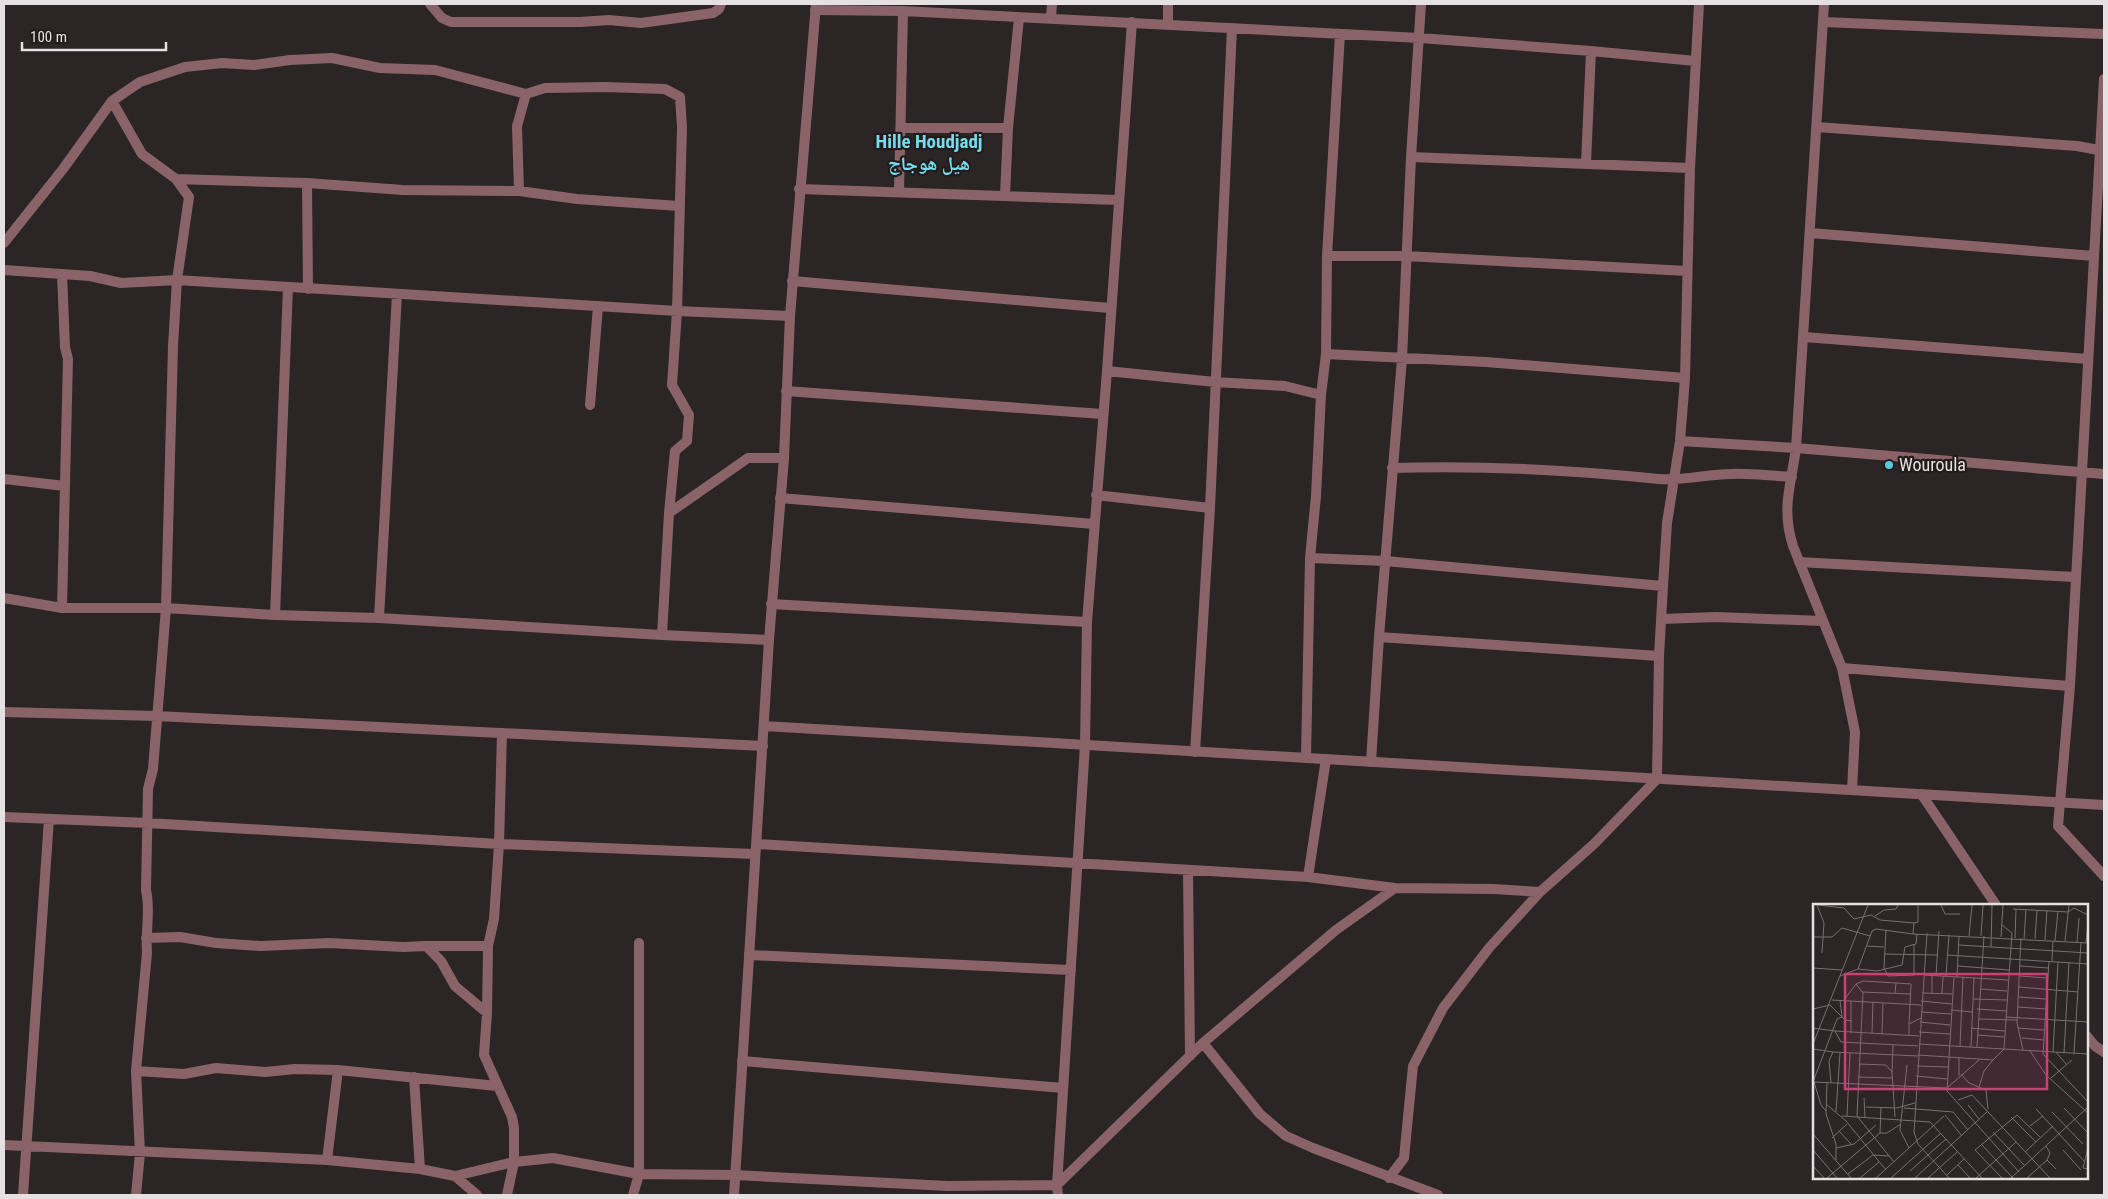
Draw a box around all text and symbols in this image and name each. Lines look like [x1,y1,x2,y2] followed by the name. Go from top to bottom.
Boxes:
[22,20,166,52] scale bar
[30,28,67,46] text: 100 m
[875,130,983,175] district label: Hille Houdjadj هيل هوجاج
[1899,454,1966,475] place label: Wouroula
[1883,459,1895,471] marker: Wouroula
[1813,904,2088,1179] inset map

